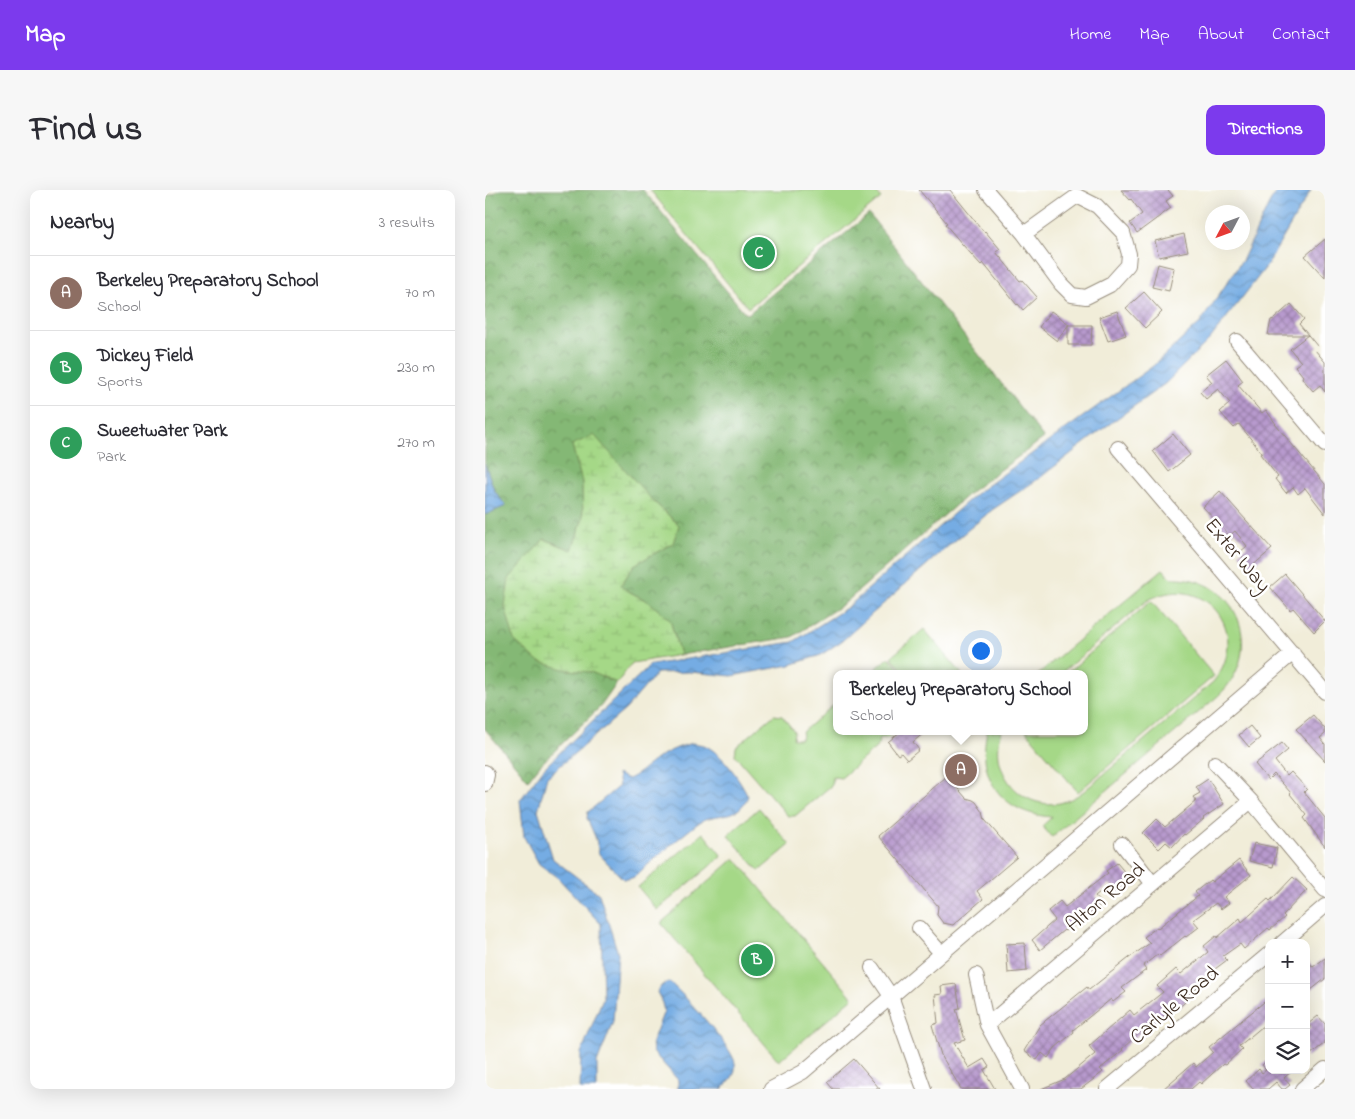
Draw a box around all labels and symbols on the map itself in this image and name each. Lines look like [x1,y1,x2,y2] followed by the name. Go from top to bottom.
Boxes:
[1205,205,1250,250] north arrow
[743,234,775,272] pin: C
[1195,512,1277,601] street label: Exter Way
[968,638,994,664] your location
[945,751,977,789] pin: A
[1060,856,1152,940] street label: Alton Road
[741,941,773,979] pin: B
[1124,960,1228,1054] street label: Carlyle Road

